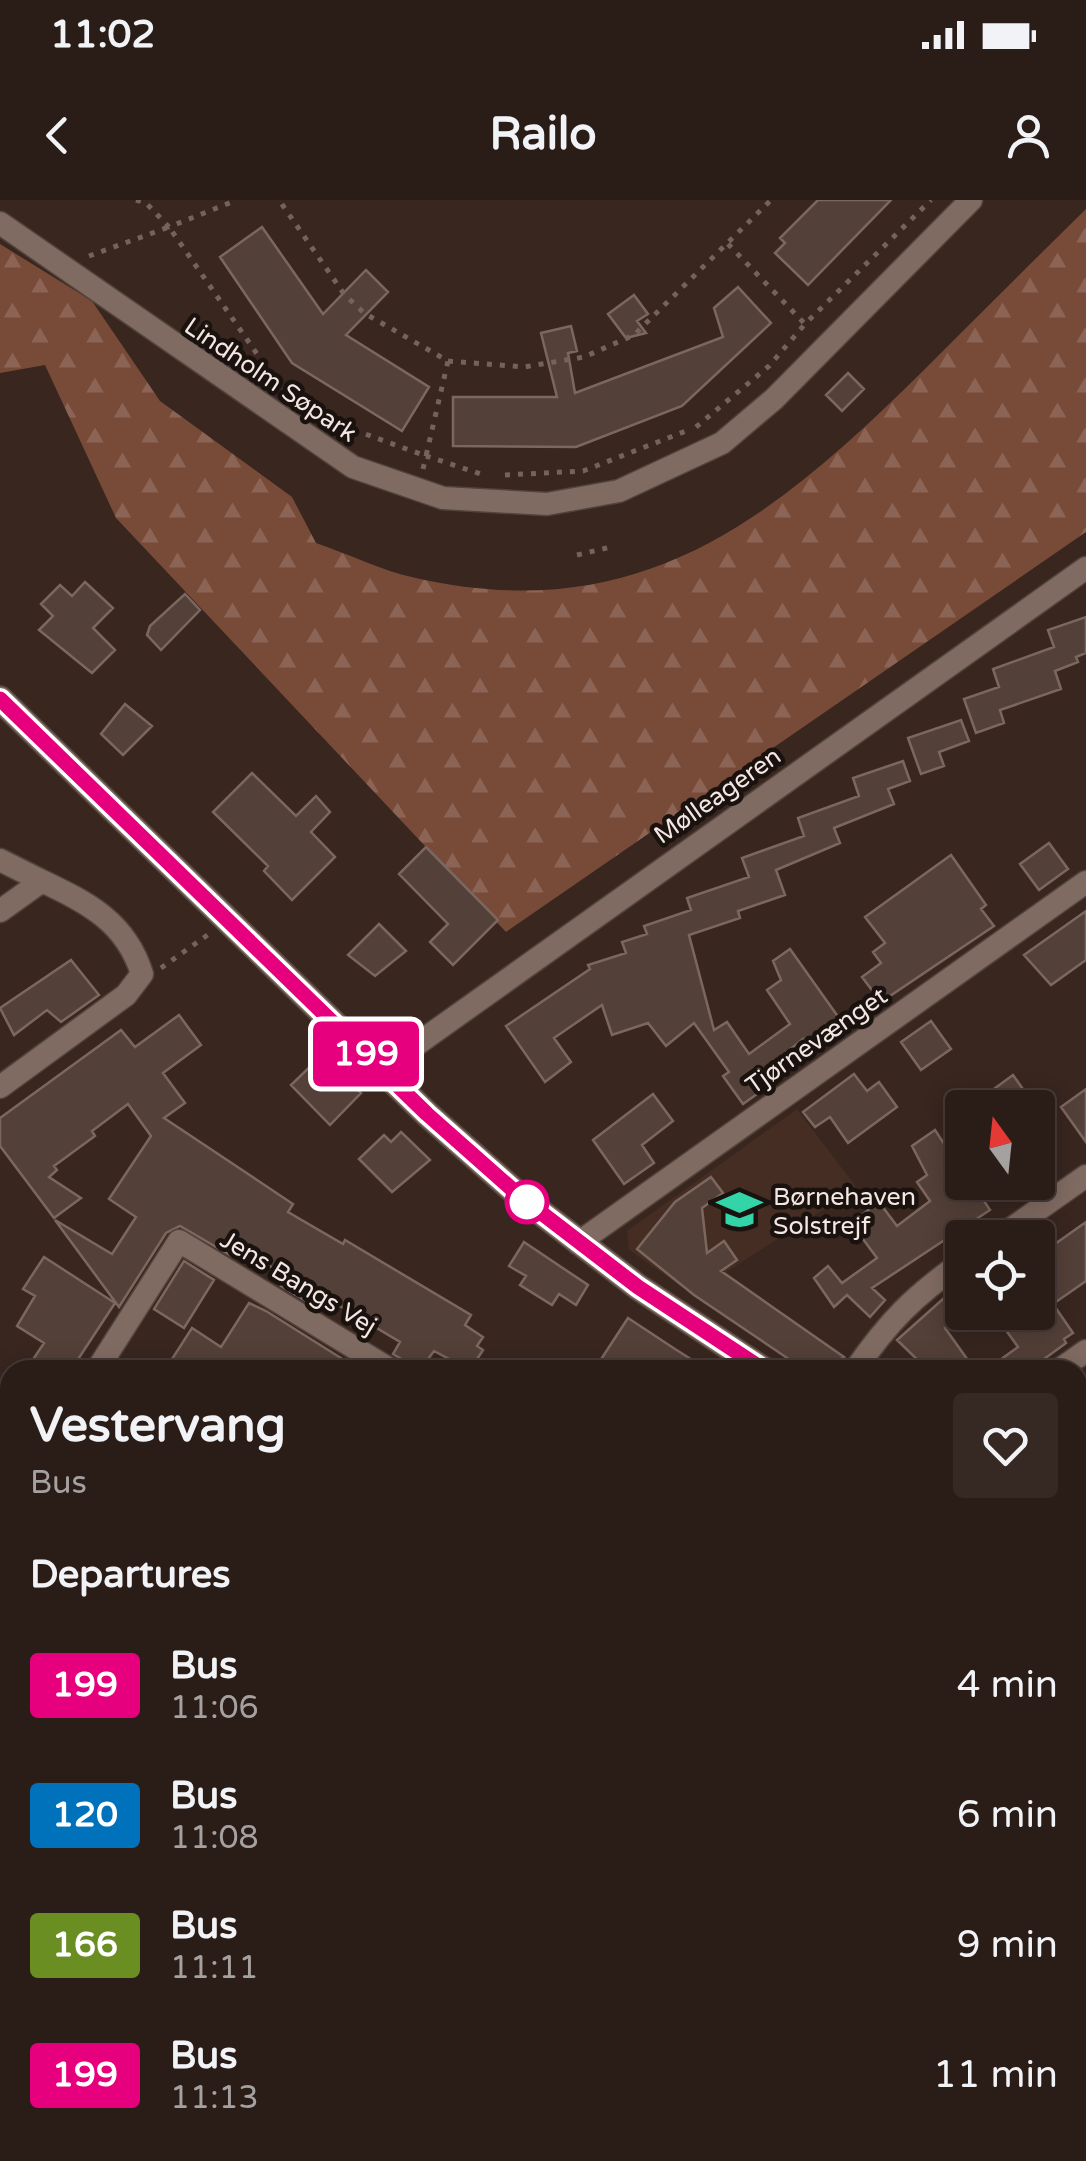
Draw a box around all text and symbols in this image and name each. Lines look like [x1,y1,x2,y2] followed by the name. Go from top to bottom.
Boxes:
[50,12,155,58] text: 11:02
[30,108,85,163] icon: back
[489,108,597,162] text: Railo
[1001,108,1056,163] icon: person
[179,311,362,449] street label: Lindholm Søpark
[648,741,787,851] street label: Mølleageren
[740,981,894,1101] street label: Tjørnevænget
[308,1022,424,1086] line badge: 199
[333,1033,399,1075] text: 199
[945,1090,1055,1200] north arrow
[945,1090,1055,1330] map controls
[506,1181,548,1223] unlabelled marker
[773,1182,916,1241] place label: Børnehaven Solstrejf
[716,1186,764,1234] school or university icon: Børnehaven Solstrejf
[945,1220,1055,1330] button: locate
[215,1224,382,1341] street label: Jens Bangs Vej
[953,1393,1058,1498] button: heart
[30,1397,286,1455] text: Vestervang
[30,1464,87,1502] text: Bus
[30,1552,231,1598] text: Departures
[170,1643,237,1689] text: Bus
[957,1662,1058,1708] text: 4 min
[52,1664,118,1706] text: 199
[170,1689,259,1727] text: 11:06
[170,1773,237,1819] text: Bus
[957,1792,1058,1838] text: 6 min
[52,1794,118,1836] text: 120
[170,1819,259,1857] text: 11:08
[170,1903,237,1949] text: Bus
[957,1922,1058,1968] text: 9 min
[52,1924,118,1966] text: 166
[170,1949,259,1987] text: 11:11
[170,2033,237,2079] text: Bus
[933,2052,1058,2098] text: 11 min
[52,2054,118,2096] text: 199
[170,2079,259,2117] text: 11:13

